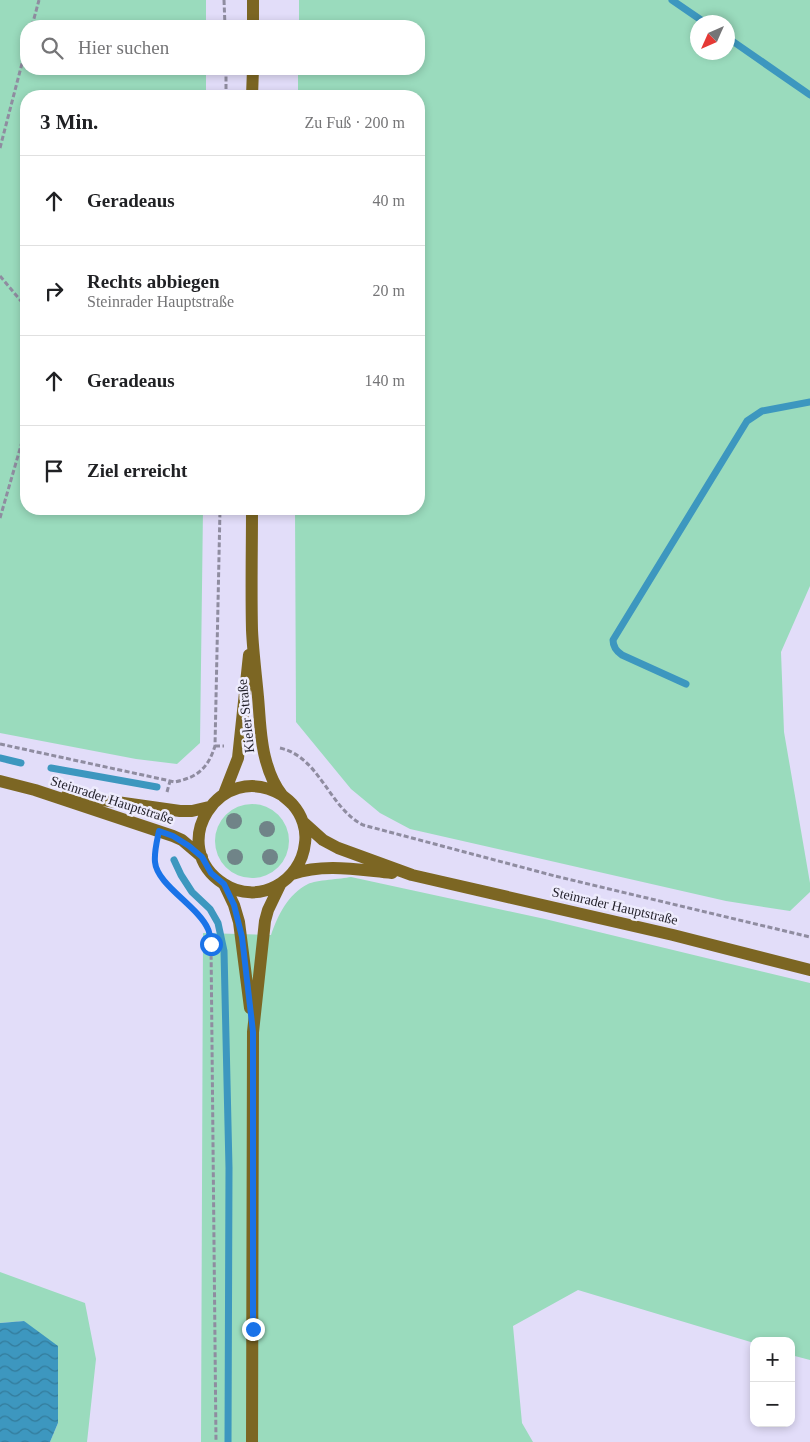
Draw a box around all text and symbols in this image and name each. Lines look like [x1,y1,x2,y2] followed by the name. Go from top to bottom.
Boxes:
[690,15,735,60] north arrow
[20,20,425,75] search box
[38,34,66,62] icon: search
[78,37,169,58] text: Hier suchen
[40,110,98,134] text: 3 Min.
[305,114,405,131] text: Zu Fuß · 200 m
[40,187,68,215] icon: ahead
[87,190,175,211] text: Geradeaus
[373,192,405,209] text: 40 m
[87,271,219,292] text: Rechts abbiegen
[40,277,68,305] icon: right
[373,282,405,299] text: 20 m
[87,293,234,310] text: Steinrader Hauptstraße
[40,367,68,395] icon: ahead
[87,370,175,391] text: Geradeaus
[365,372,405,389] text: 140 m
[40,457,68,485] icon: arrive
[87,460,187,481] text: Ziel erreicht
[235,678,257,754] street label: Kieler Straße
[48,773,176,827] street label: Steinrader Hauptstraße
[551,884,679,928] street label: Steinrader Hauptstraße
[200,933,223,956] route start
[242,1318,265,1341] route end
[750,1337,795,1427] map controls
[750,1337,795,1382] button: +
[750,1382,795,1427] button: −

